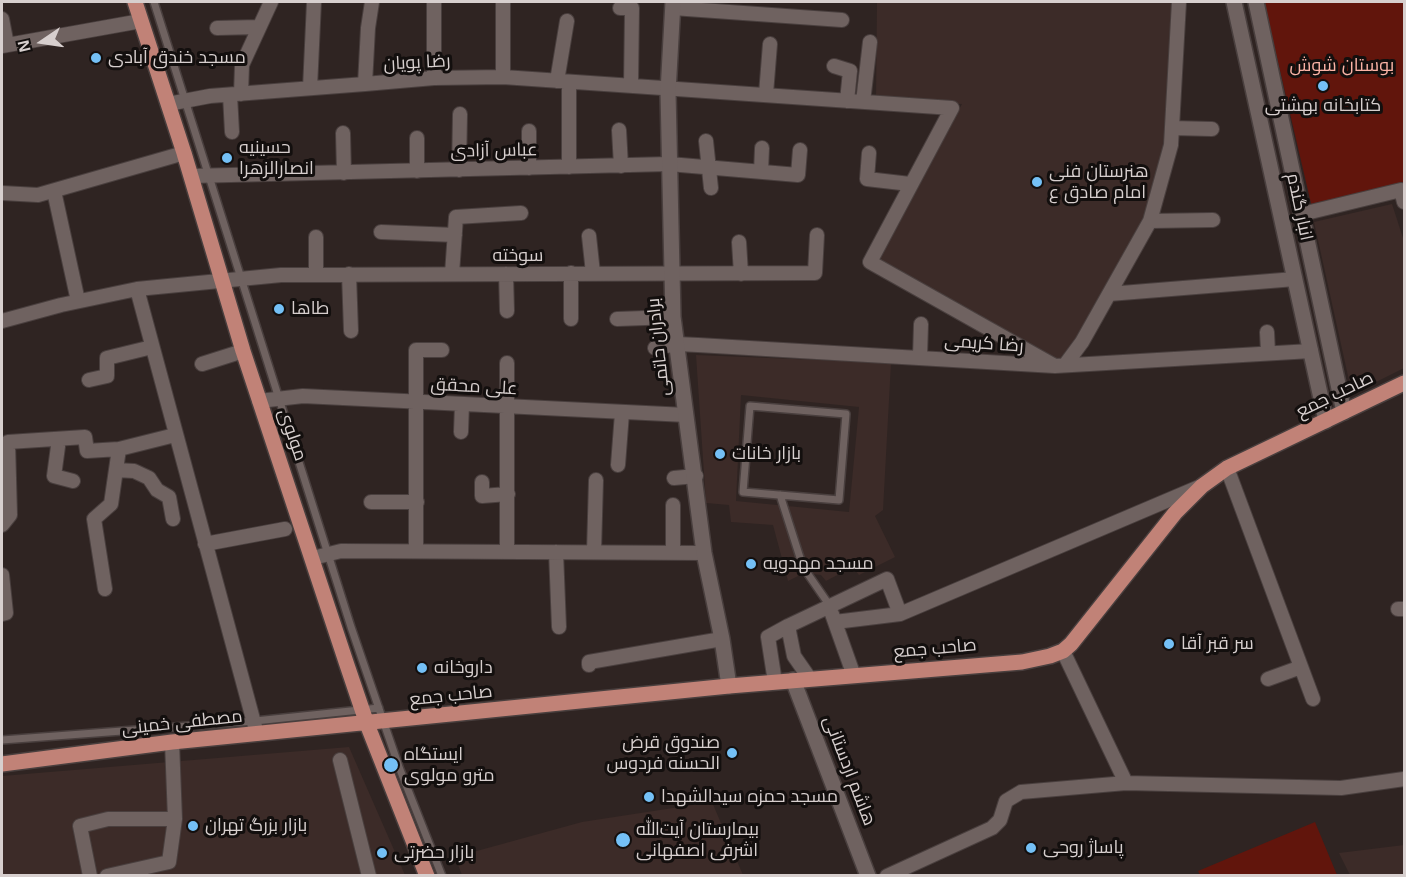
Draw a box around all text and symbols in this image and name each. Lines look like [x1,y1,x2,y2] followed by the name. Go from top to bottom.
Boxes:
[12,12,72,72] north arrow
[14,39,34,54] text: N
[108,47,246,69] place label: مسجد خندق آبادی
[383,50,451,76] street label: رضا پویان
[89,51,103,65] marker: مسجد خندق آبادی
[1290,55,1394,77] park label: بوستان شوش
[1316,79,1330,93] marker: کتابخانه بهشتی
[1265,95,1381,117] place label: کتابخانه بهشتی
[239,137,314,180] place label: حسینیه انصارالزهرا
[450,139,538,163] street label: عباس آزادی
[220,151,234,165] marker: حسینیه انصارالزهرا
[1049,161,1149,204] place label: هنرستان فنی امام صادق ع
[1281,171,1317,243] street label: انبار گندم
[1030,175,1044,189] marker: هنرستان فنی امام صادق ع
[493,245,543,267] street label: سوخته
[643,297,675,397] street label: برادران حاتمی
[291,298,329,320] place label: طاها
[272,302,286,316] marker: طاها
[944,330,1024,358] street label: رضا کریمی
[1293,367,1377,423] street label: صاحب جمع
[430,374,518,400] street label: علی محقق
[273,406,311,464] street label: مولوی
[732,443,801,465] place label: بازار خانات
[713,447,727,461] marker: بازار خانات
[763,553,874,575] place label: مسجد مهدویه
[744,557,758,571] marker: مسجد مهدویه
[1181,633,1254,655] place label: سر قبر آقا
[893,635,977,663] street label: صاحب جمع
[1162,637,1176,651] marker: سر قبر آقا
[434,657,493,679] place label: داروخانه
[415,661,429,675] marker: داروخانه
[408,681,494,711] street label: صاحب جمع
[120,706,244,740] street label: مصطفی خمینی
[818,713,880,829] street label: هاشم اردستانی
[607,732,720,774] place label: صندوق قرض الحسنه فردوس
[404,744,495,786] place label: ایستگاه مترو مولوی
[725,746,739,760] marker: صندوق قرض الحسنه فردوس
[382,756,400,774] marker: ایستگاه مترو مولوی
[661,786,838,808] place label: مسجد حمزه سیدالشهدا
[642,790,656,804] marker: مسجد حمزه سیدالشهدا
[205,815,307,837] place label: بازار بزرگ تهران
[186,819,200,833] marker: بازار بزرگ تهران
[636,819,759,862] place label: بیمارستان آیت‌الله اشرفی اصفهانی
[614,831,632,849] marker: بیمارستان آیت‌الله اشرفی اصفهانی
[1043,837,1123,859] place label: پاساژ روحی
[1024,841,1038,855] marker: پاساژ روحی
[394,842,474,864] place label: بازار حضرتی
[375,846,389,860] marker: بازار حضرتی

